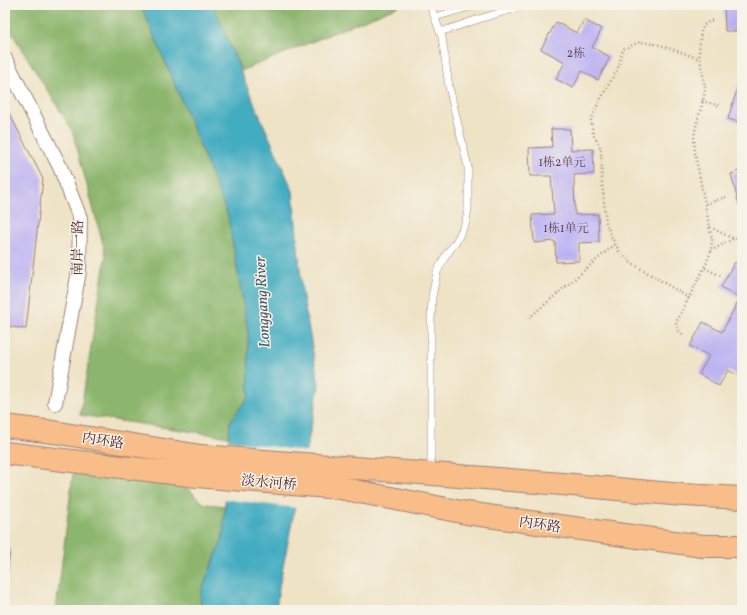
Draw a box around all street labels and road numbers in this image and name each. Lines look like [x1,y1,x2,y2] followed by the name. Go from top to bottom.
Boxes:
[69,220,88,276] street label: 南岸一路
[81,429,125,454] street label: 内环路
[240,472,298,495] street label: 淡水河桥
[518,513,562,538] street label: 内环路

